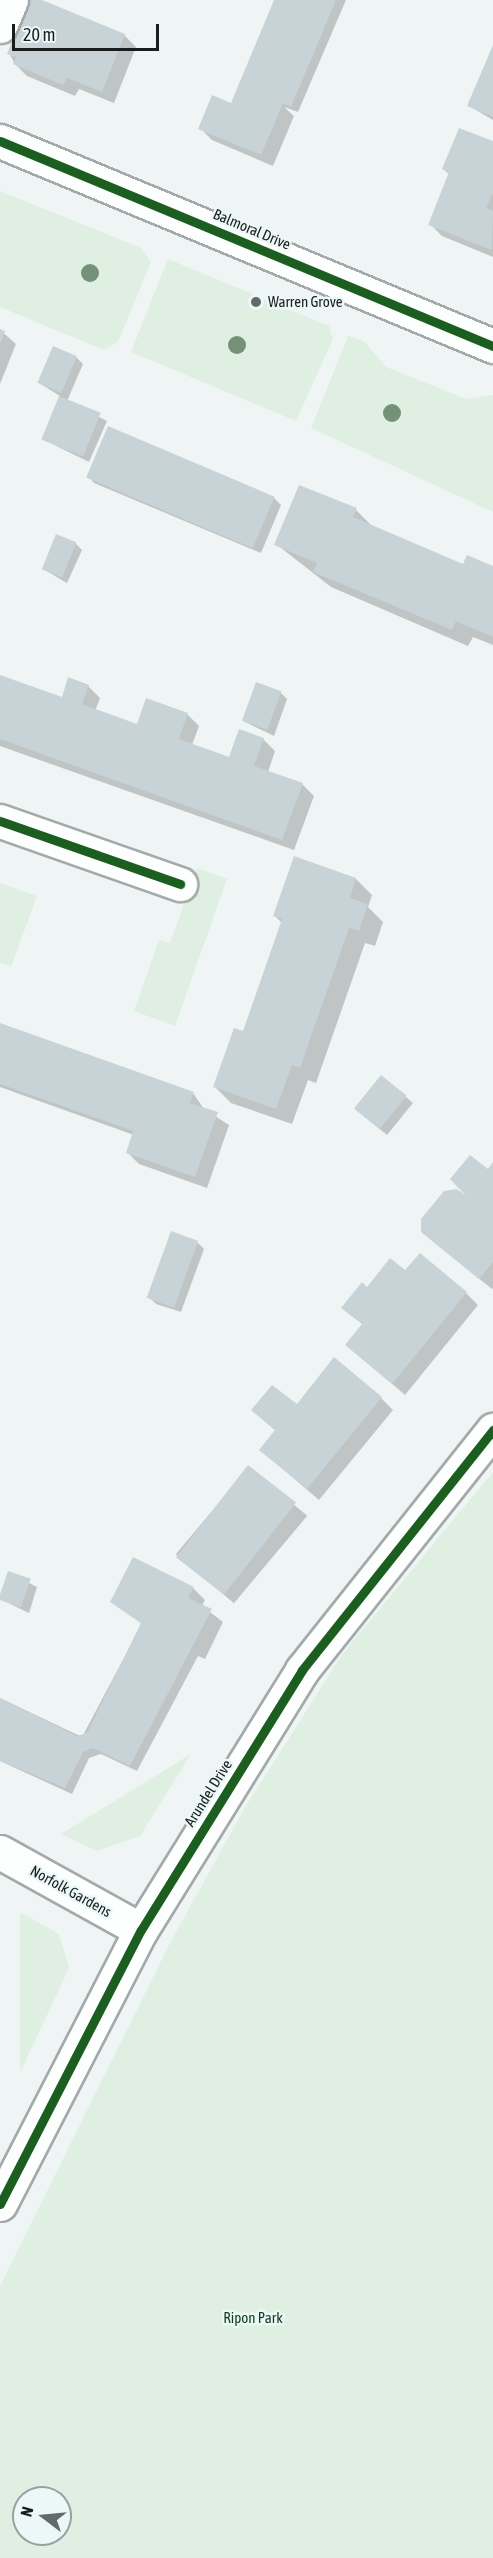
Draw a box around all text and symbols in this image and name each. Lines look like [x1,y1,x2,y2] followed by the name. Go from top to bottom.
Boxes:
[15,12,162,50] scale bar
[23,24,55,45] text: 20 m
[211,205,293,253] street label: Balmoral Drive
[268,293,343,311] place label: Warren Grove
[249,295,263,309] marker: Warren Grove
[180,1756,236,1830] street label: Arundel Drive
[27,1861,115,1921] street label: Norfolk Gardens
[223,2309,283,2327] park label: Ripon Park
[12,2486,72,2546] north arrow
[17,2505,37,2519] text: N

